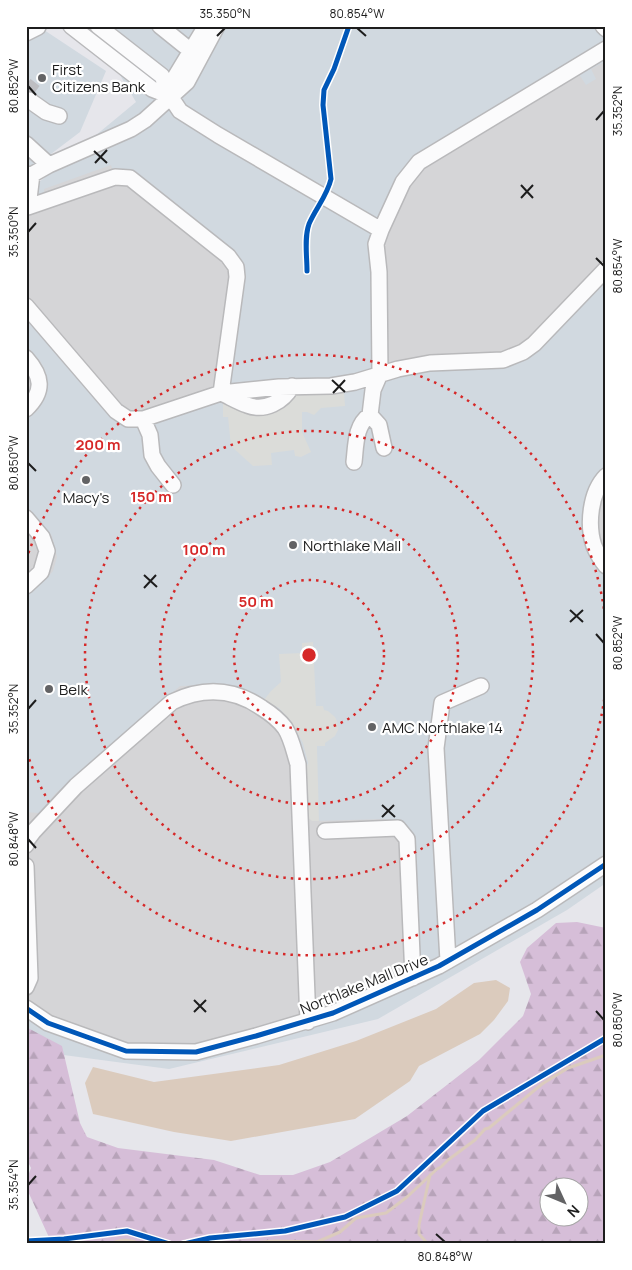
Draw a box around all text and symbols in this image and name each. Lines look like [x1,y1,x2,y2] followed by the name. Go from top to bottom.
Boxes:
[199,5,251,22] text: 35.350°N
[330,5,385,22] text: 80.854°W
[5,58,22,113] text: 80.852°W
[52,59,146,97] place label: First Citizens Bank
[36,72,48,84] marker: First Citizens Bank
[609,86,626,136] text: 35.352°N
[5,206,22,258] text: 35.350°N
[609,238,626,293] text: 80.854°W
[75,434,121,455] text: 200 m
[5,435,22,491] text: 80.850°W
[80,474,92,486] marker: Macy's
[130,486,172,507] text: 150 m
[63,487,109,508] place label: Macy's
[303,535,401,556] place label: Northlake Mall
[183,539,225,560] text: 100 m
[287,539,299,551] marker: Northlake Mall
[238,591,274,612] text: 50 m
[609,615,626,670] text: 80.852°W
[300,646,318,664] centre of rings
[59,679,88,700] place label: Belk
[43,683,55,695] marker: Belk
[5,684,22,734] text: 35.352°N
[382,717,503,738] place label: AMC Northlake 14
[366,721,378,733] marker: AMC Northlake 14
[5,811,22,866] text: 80.848°W
[297,949,431,1019] street label: Northlake Mall Drive
[609,992,626,1048] text: 80.850°W
[5,1160,22,1210] text: 35.354°N
[540,1178,590,1228] north arrow
[563,1201,584,1222] text: N
[418,1248,473,1265] text: 80.848°W

